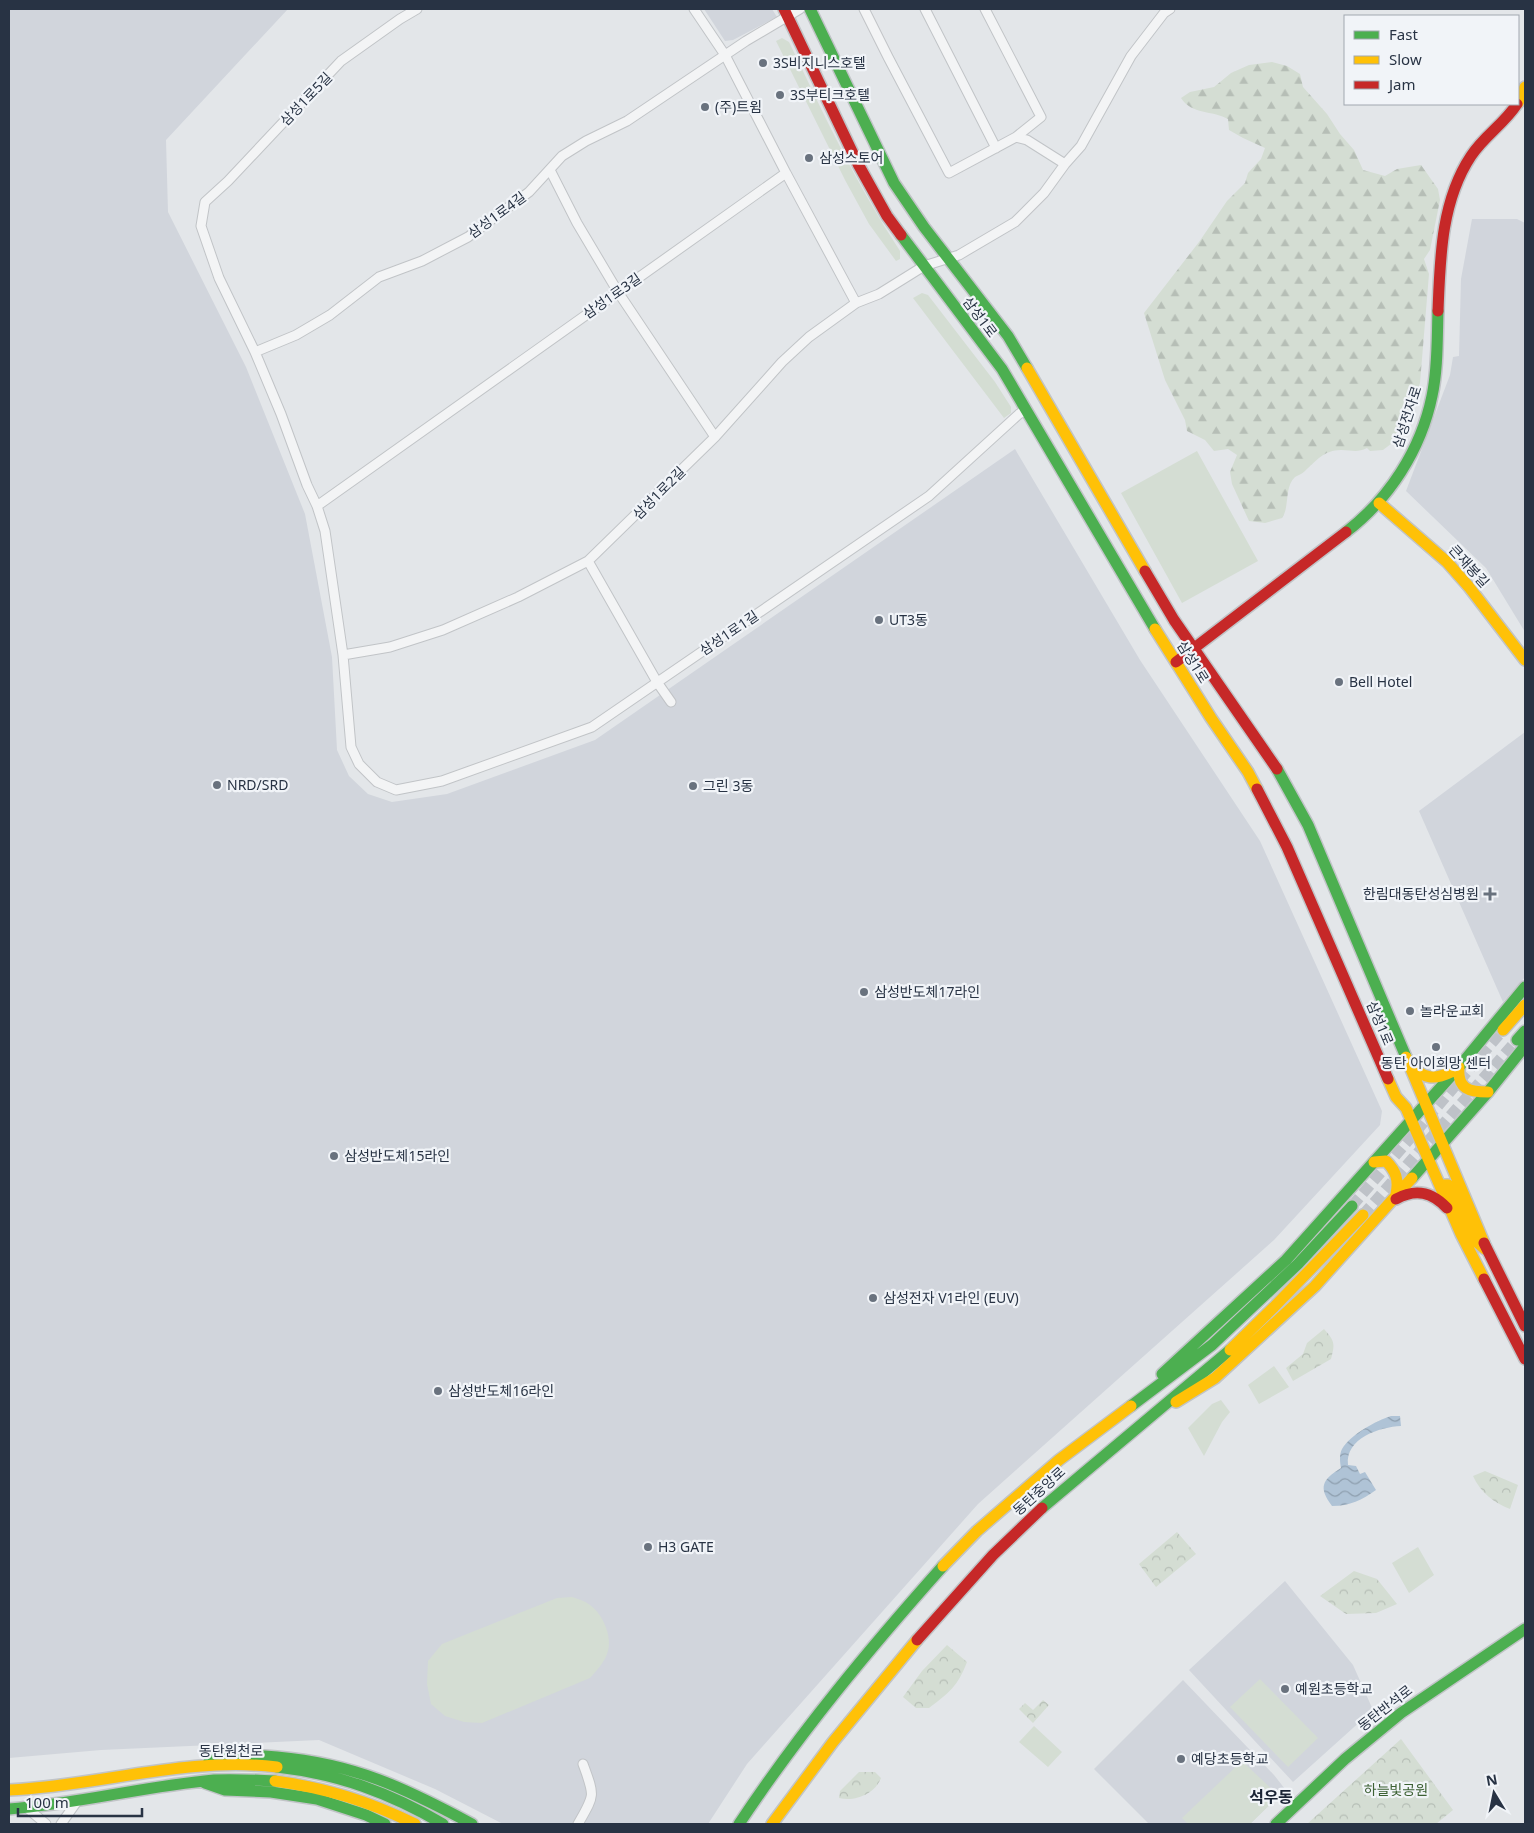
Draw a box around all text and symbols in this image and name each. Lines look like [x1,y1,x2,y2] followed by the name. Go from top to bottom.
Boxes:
[1344,15,1519,105] legend
[1389,24,1418,44] text: Fast
[1389,49,1422,69] text: Slow
[773,53,866,72] place label: 3S비지니스호텔
[757,57,769,69] marker: 3S비지니스호텔
[275,68,336,130] street label: 삼성1로5길
[1387,74,1416,94] text: Jam
[790,85,870,104] place label: 3S부티크호텔
[774,89,786,101] marker: 3S부티크호텔
[715,97,762,116] place label: (주)트윔
[699,101,711,113] marker: (주)트윔
[819,148,883,167] place label: 삼성스토어
[803,152,815,164] marker: 삼성스토어
[464,187,530,242] street label: 삼성1로4길
[579,268,645,323] street label: 삼성1로3길
[959,292,1002,341] street label: 삼성1로
[1388,383,1426,450] street label: 삼성전자로
[628,462,689,523] street label: 삼성1로2길
[1445,540,1494,591] street label: 큰재봉길
[695,606,762,659] street label: 삼성1로1길
[889,610,928,629] place label: UT3동
[873,614,885,626] marker: UT3동
[1173,637,1214,687] street label: 삼성1로
[1349,672,1412,691] place label: Bell Hotel
[1333,676,1345,688] marker: Bell Hotel
[227,775,288,794] place label: NRD/SRD
[703,776,753,795] place label: 그린 3동
[211,779,223,791] marker: NRD/SRD
[687,780,699,792] marker: 그린 3동
[1363,884,1479,903] place label: 한림대동탄성심병원
[1483,887,1497,901] marker: 한림대동탄성심병원
[874,982,980,1001] place label: 삼성반도체17라인
[858,986,870,998] marker: 삼성반도체17라인
[1363,998,1398,1048] street label: 삼성1로
[1420,1001,1484,1020] place label: 놀라운교회
[1404,1005,1416,1017] marker: 놀라운교회
[1430,1041,1442,1053] marker: 동탄 아이희망 센터
[1381,1053,1491,1072] place label: 동탄 아이희망 센터
[344,1146,450,1165] place label: 삼성반도체15라인
[328,1150,340,1162] marker: 삼성반도체15라인
[883,1288,1019,1307] place label: 삼성전자 V1라인 (EUV)
[867,1292,879,1304] marker: 삼성전자 V1라인 (EUV)
[448,1381,554,1400] place label: 삼성반도체16라인
[432,1385,444,1397] marker: 삼성반도체16라인
[1008,1462,1069,1519] street label: 동탄중앙로
[658,1537,714,1556] place label: H3 GATE
[642,1541,654,1553] marker: H3 GATE
[1295,1679,1372,1698] place label: 예원초등학교
[1353,1680,1416,1735] street label: 동탄반석로
[1279,1683,1291,1695] marker: 예원초등학교
[199,1741,263,1760] street label: 동탄원천로
[1191,1749,1268,1768] place label: 예당초등학교
[1175,1753,1187,1765] marker: 예당초등학교
[1469,1768,1519,1818] north arrow
[1484,1769,1499,1790] text: N
[1364,1780,1428,1799] park label: 하늘빛공원
[18,1786,141,1818] scale bar
[1249,1786,1293,1808] district label: 석우동
[25,1792,69,1812] text: 100 m

